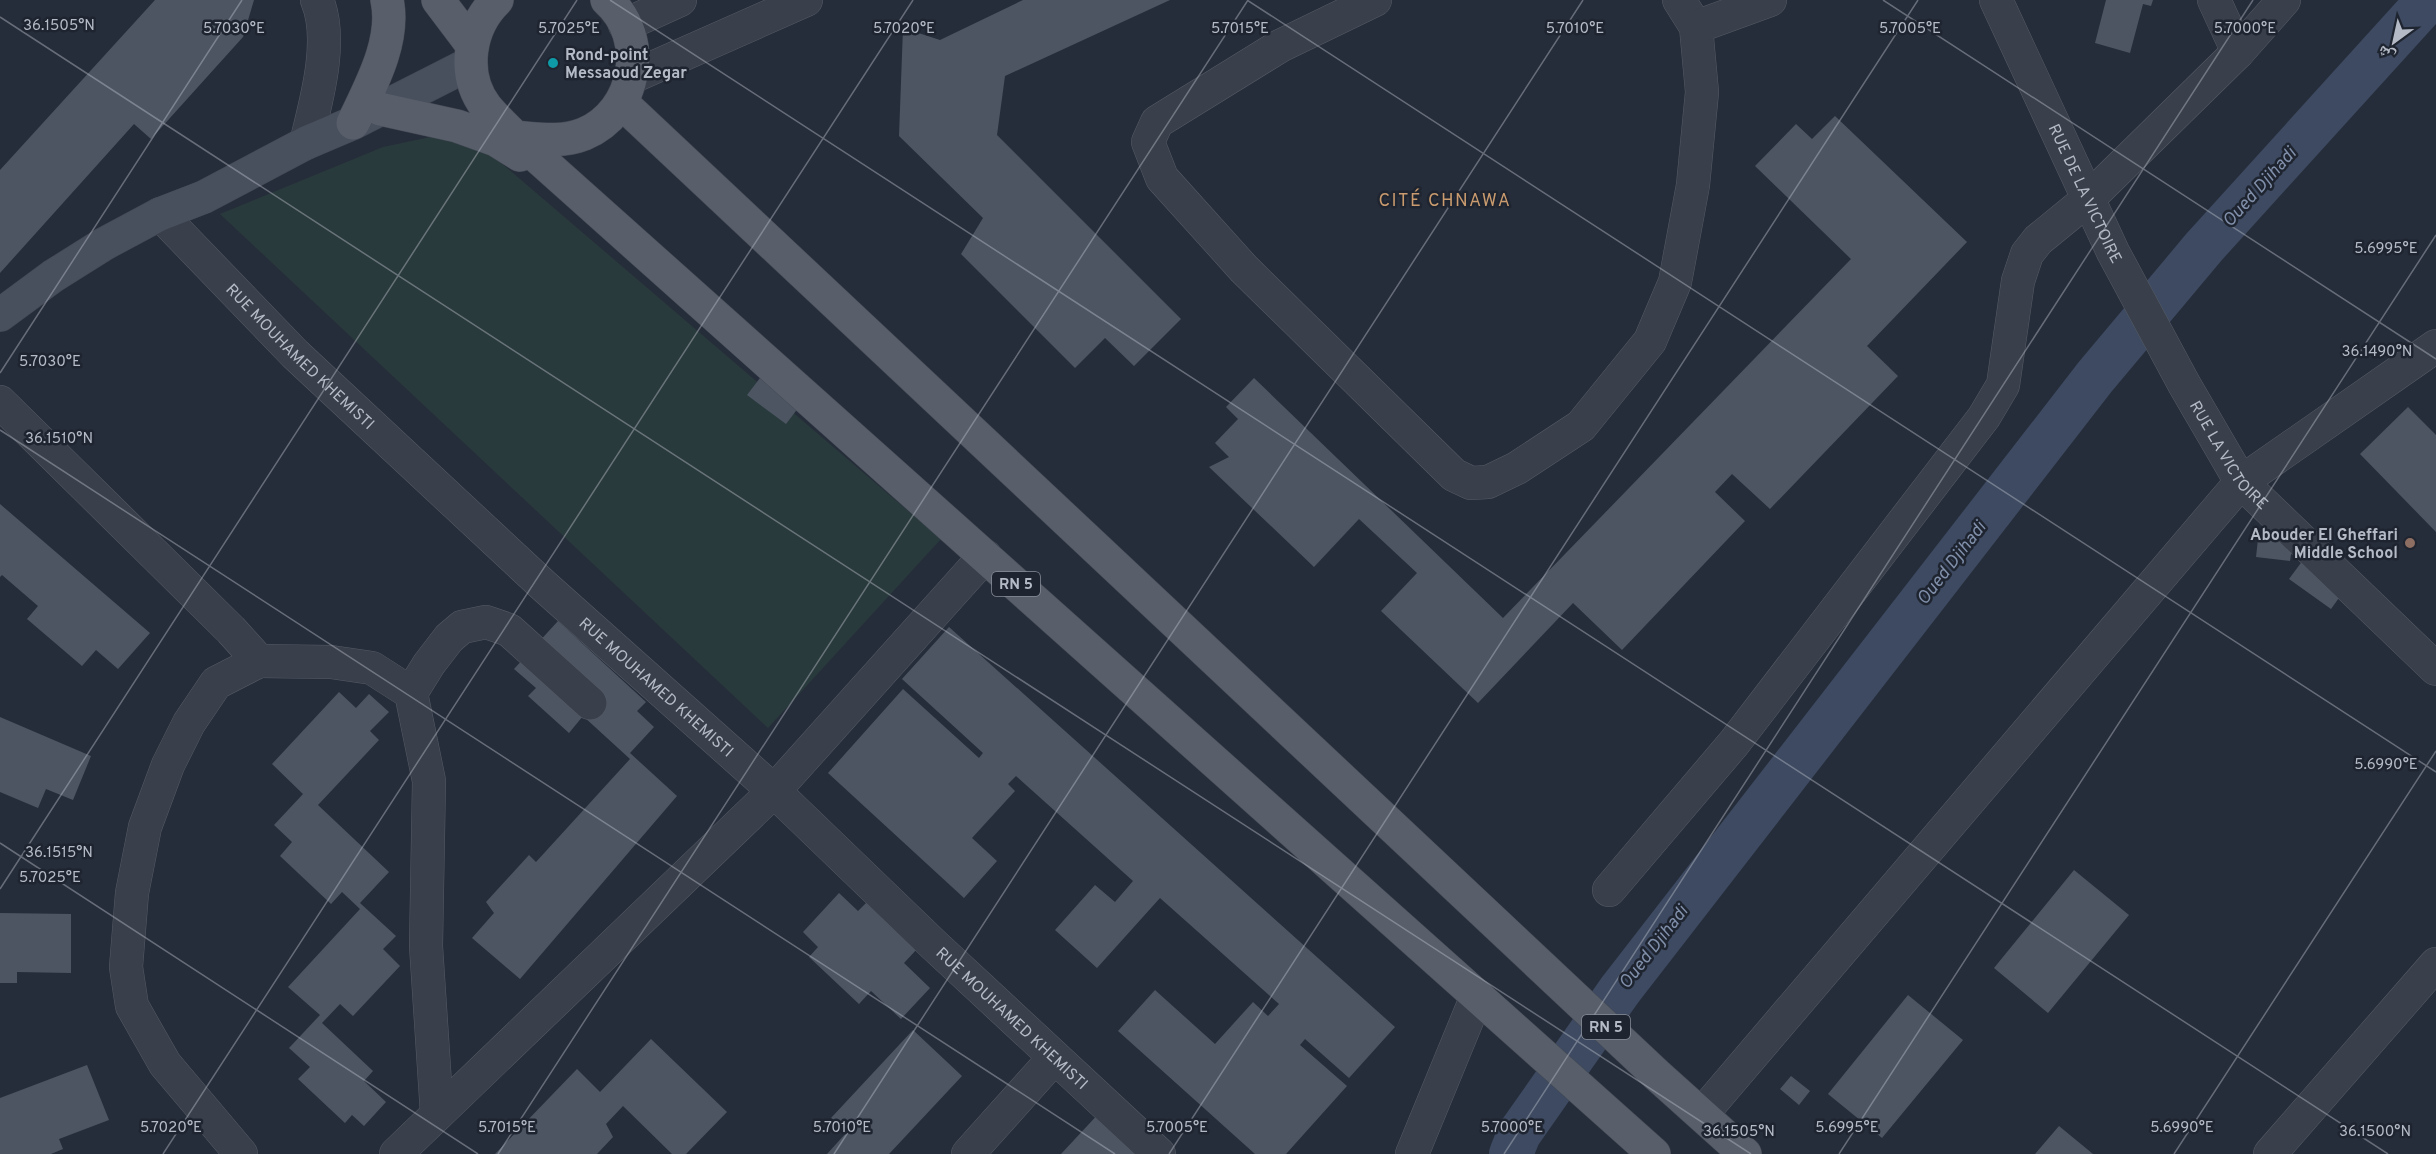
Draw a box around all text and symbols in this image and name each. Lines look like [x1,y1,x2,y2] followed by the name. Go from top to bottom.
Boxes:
[2364,12,2424,72] north arrow
[23,17,95,36] text: 36.1505°N
[203,20,265,39] text: 5.7030°E
[538,20,600,39] text: 5.7025°E
[873,20,935,39] text: 5.7020°E
[1211,20,1269,39] text: 5.7015°E
[1546,20,1604,39] text: 5.7010°E
[1879,20,1941,39] text: 5.7005°E
[2214,20,2276,39] text: 5.7000°E
[2374,40,2399,66] text: ش
[565,46,687,84] place label: Rond-point Messaoud Zegar
[546,56,560,70] marker: Rond-point Messaoud Zegar
[2043,121,2125,267] street label: RUE DE LA VICTOIRE
[2218,142,2303,233] water label: Oued Djihadi
[1379,188,1511,213] district label: CITÉ CHNAWA
[2354,240,2418,259] text: 5.6995°E
[221,280,378,435] street label: RUE MOUHAMED KHEMISTI
[2342,343,2412,362] text: 36.1490°N
[19,353,81,372] text: 5.7030°E
[2184,398,2272,515] street label: RUE LA VICTOIRE
[25,430,93,449] text: 36.1510°N
[1912,516,1993,610] water label: Oued Djihadi
[2250,526,2398,564] place label: Abouder El Gheffari Middle School
[2403,536,2417,550] marker: Abouder El Gheffari Middle School
[992,572,1040,596] road number: RN 5
[574,614,737,762] street label: RUE MOUHAMED KHEMISTI
[2354,756,2418,775] text: 5.6990°E
[25,844,93,863] text: 36.1515°N
[19,869,81,888] text: 5.7025°E
[1614,900,1695,994] water label: Oued Djihadi
[931,944,1091,1095] street label: RUE MOUHAMED KHEMISTI
[1582,1015,1630,1039] road number: RN 5
[140,1119,202,1138] text: 5.7020°E
[478,1119,536,1138] text: 5.7015°E
[813,1119,871,1138] text: 5.7010°E
[1146,1119,1208,1138] text: 5.7005°E
[1481,1119,1543,1138] text: 5.7000°E
[1815,1119,1879,1138] text: 5.6995°E
[2150,1119,2214,1138] text: 5.6990°E
[1703,1123,1775,1142] text: 36.1505°N
[2339,1123,2411,1142] text: 36.1500°N

